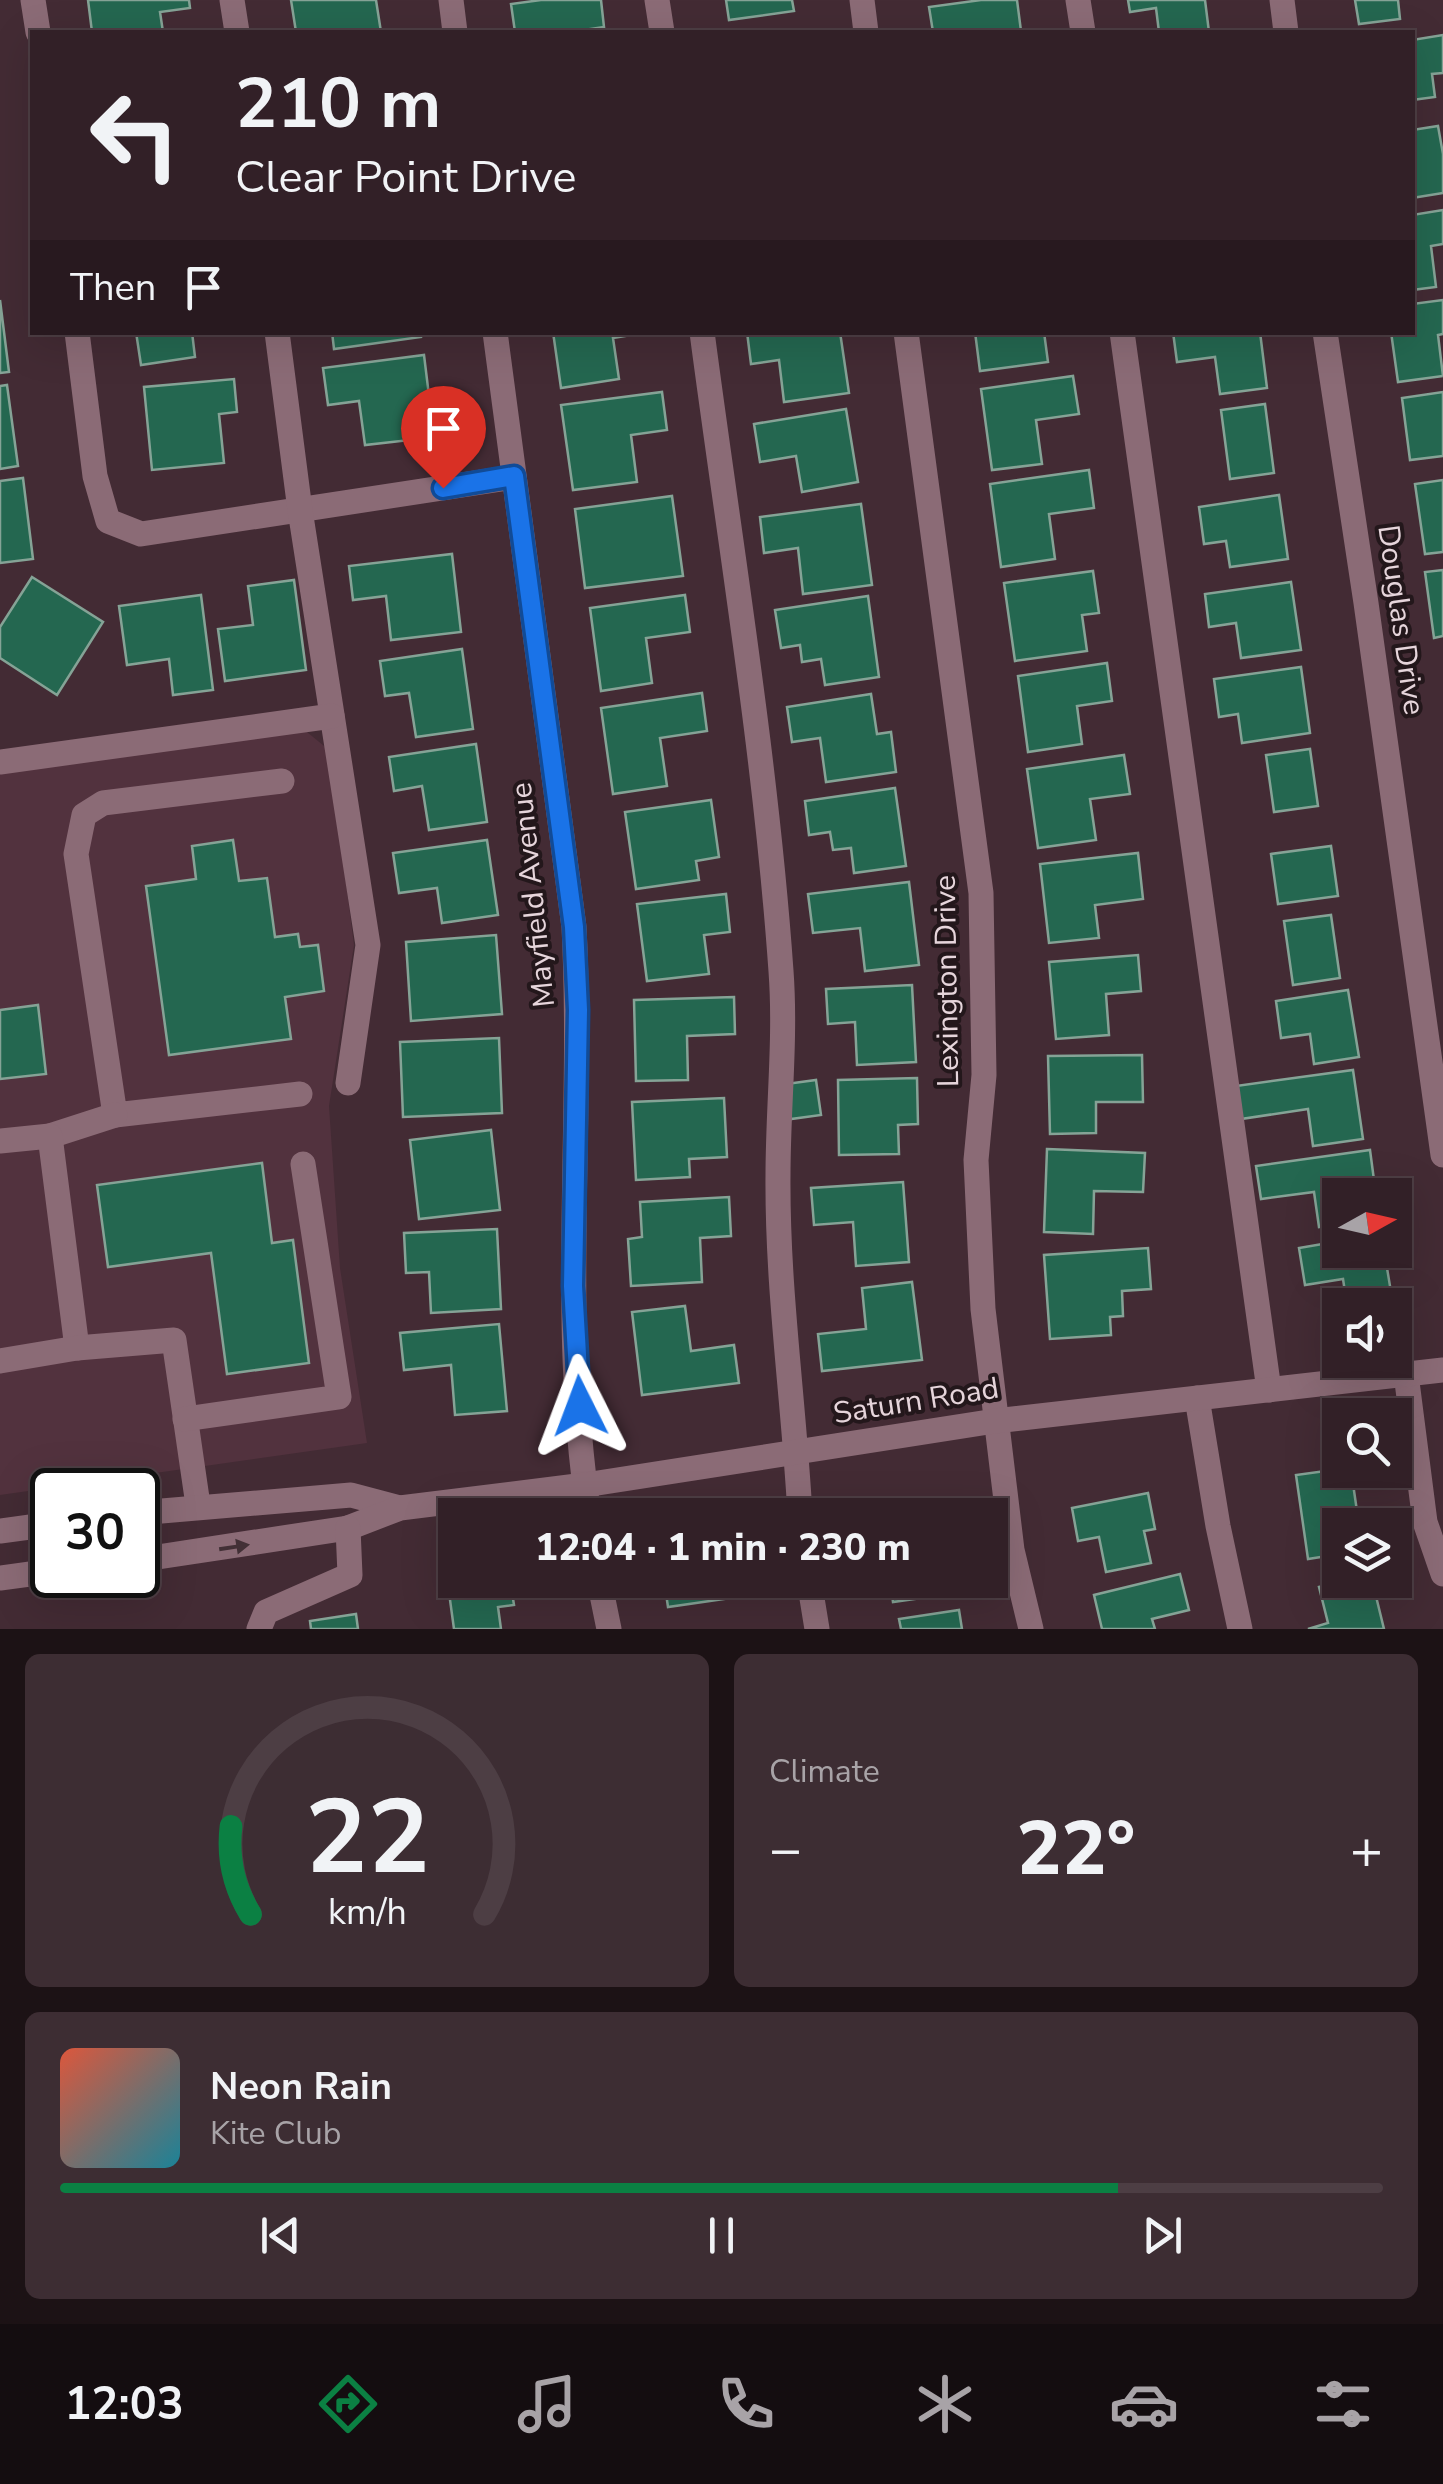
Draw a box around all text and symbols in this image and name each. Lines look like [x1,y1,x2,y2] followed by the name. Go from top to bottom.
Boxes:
[235,56,441,152] text: 210 m
[70,70,200,200] icon: left
[235,147,576,208] text: Clear Point Drive
[176,260,231,315] icon: arrive
[70,262,156,313] text: Then
[401,386,486,489] pin
[416,401,471,456] icon: arrive
[1367,522,1435,718] street label: Douglas Drive
[501,781,565,1009] street label: Mayfield Avenue
[925,875,969,1087] street label: Lexington Drive
[1322,1178,1412,1268] north arrow
[1322,1178,1412,1598] map controls
[1322,1288,1412,1378] button: sound
[528,1354,632,1458] position arrow
[830,1368,1002,1434] street label: Saturn Road
[1322,1398,1412,1488] button: search
[30,1468,160,1598] speed limit sign: 30
[1322,1508,1412,1598] button: layers
[535,1522,911,1573] text: 12:04 · 1 min · 230 m
[219,1538,250,1554] one-way arrow
[769,1750,880,1793] text: Climate
[305,1767,429,1909] text: 22
[1017,1798,1135,1900] text: 22°
[769,1812,802,1887] text: −
[1350,1812,1383,1887] text: +
[328,1888,406,1937] text: km/h
[210,2061,392,2112] text: Neon Rain
[210,2112,341,2155] text: Kite Club
[253,2208,308,2263] icon: previous
[694,2208,749,2263] icon: pause
[1135,2208,1190,2263] icon: next
[313,2369,383,2439] icon: directions
[512,2369,582,2439] icon: music
[711,2369,781,2439] icon: phone
[910,2369,980,2439] icon: climate
[1109,2369,1179,2439] icon: car
[1308,2369,1378,2439] icon: filters
[65,2374,184,2435] text: 12:03

